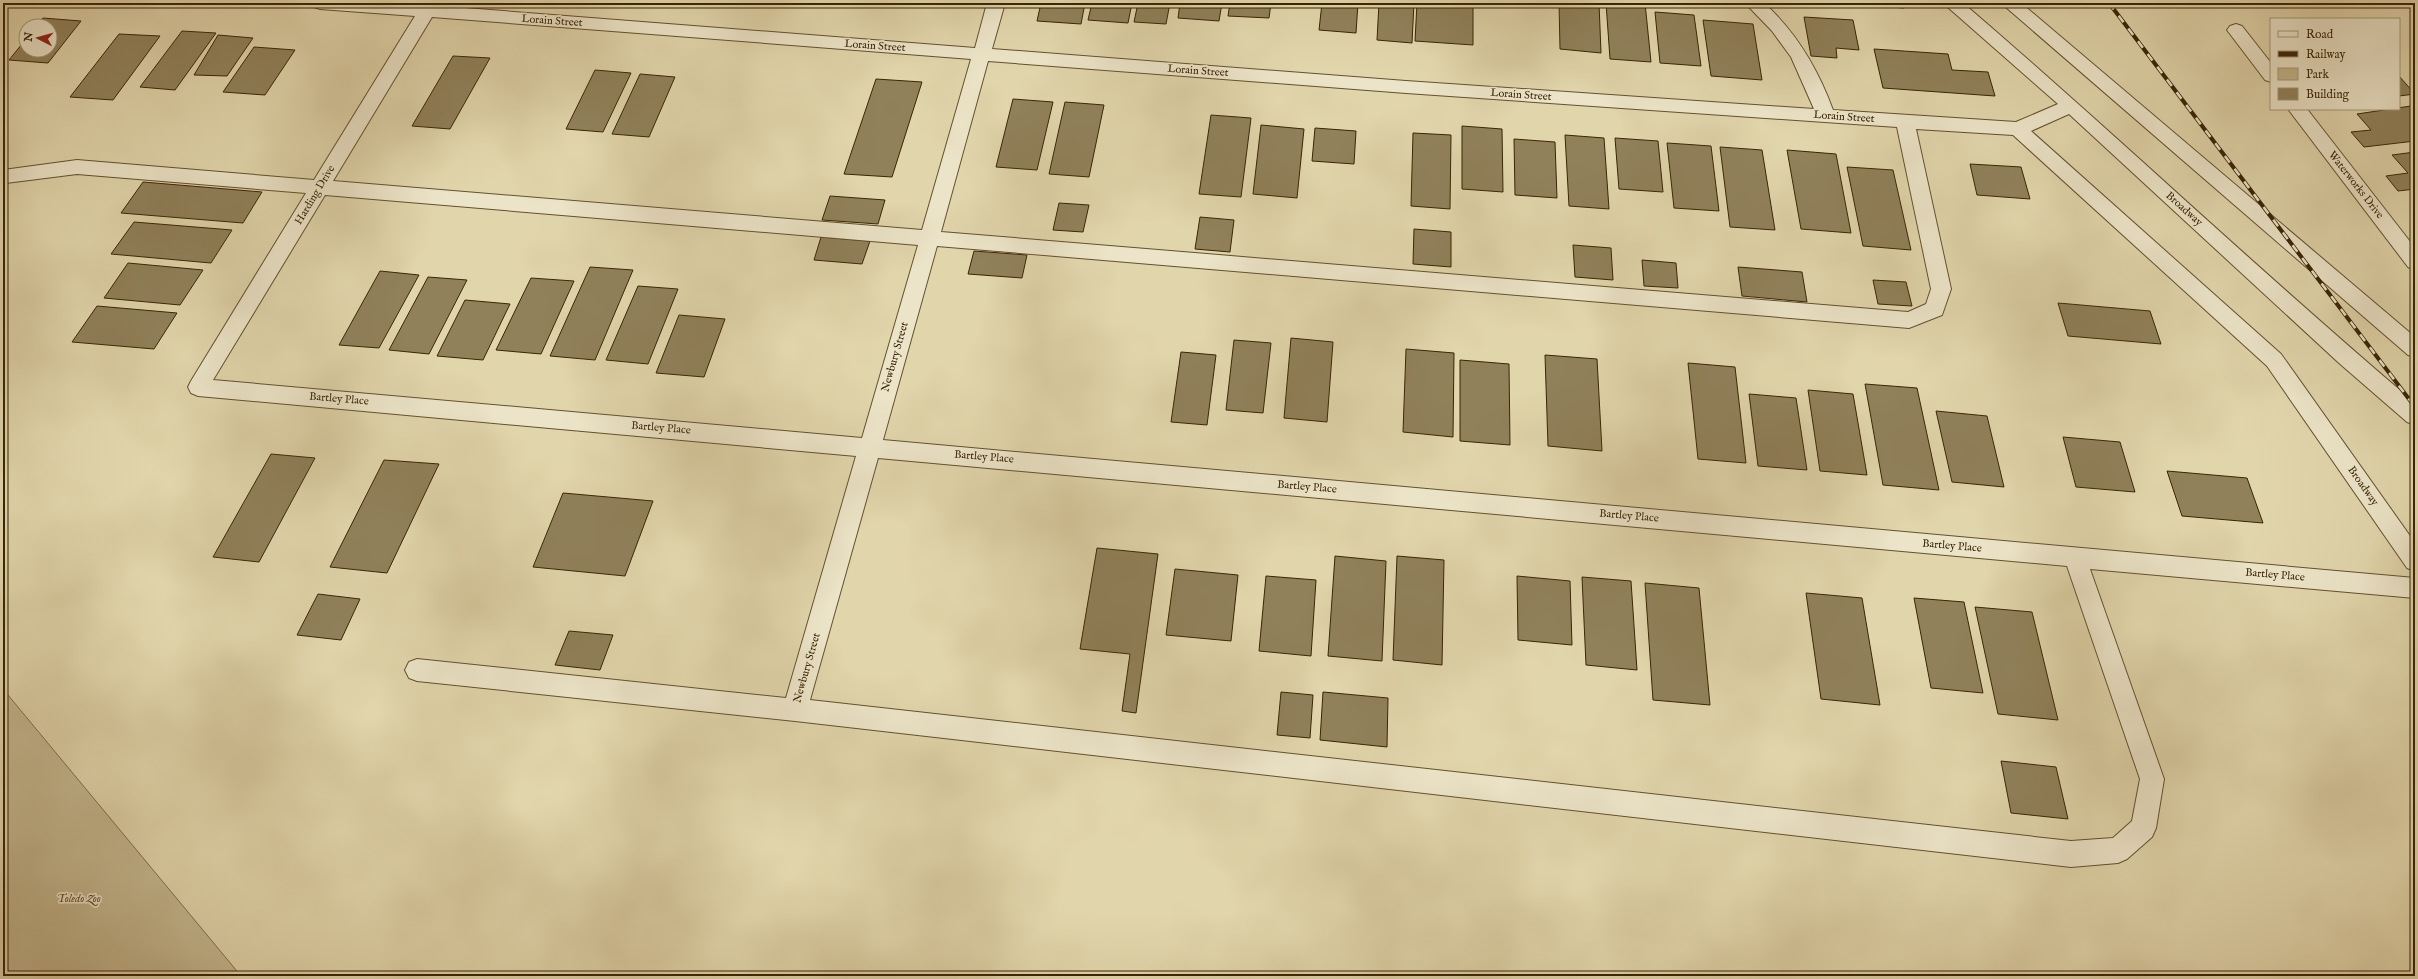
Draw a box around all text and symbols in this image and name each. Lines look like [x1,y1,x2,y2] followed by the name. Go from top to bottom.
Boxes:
[521,12,583,30] street label: Lorain Street
[18,18,58,58] north arrow
[2270,18,2400,110] legend
[2306,27,2334,42] text: Road
[21,31,37,44] text: N
[844,37,906,55] street label: Lorain Street
[2306,47,2345,62] text: Railway
[1167,62,1229,80] street label: Lorain Street
[2306,67,2329,82] text: Park
[1490,86,1552,104] street label: Lorain Street
[2306,87,2350,102] text: Building
[1813,108,1875,126] street label: Lorain Street
[2325,148,2387,222] street label: Waterworks Drive
[292,163,338,227] street label: Harding Drive
[2163,189,2206,230] street label: Broadway
[878,320,912,394] street label: Newbury Street
[309,389,369,409] street label: Bartley Place
[631,418,691,438] street label: Bartley Place
[954,447,1014,467] street label: Bartley Place
[2344,464,2382,509] street label: Broadway
[1277,477,1337,497] street label: Bartley Place
[1599,506,1659,526] street label: Bartley Place
[1922,536,1982,556] street label: Bartley Place
[2245,565,2305,585] street label: Bartley Place
[790,631,824,705] street label: Newbury Street
[57,892,101,907] park label: Toledo Zoo

